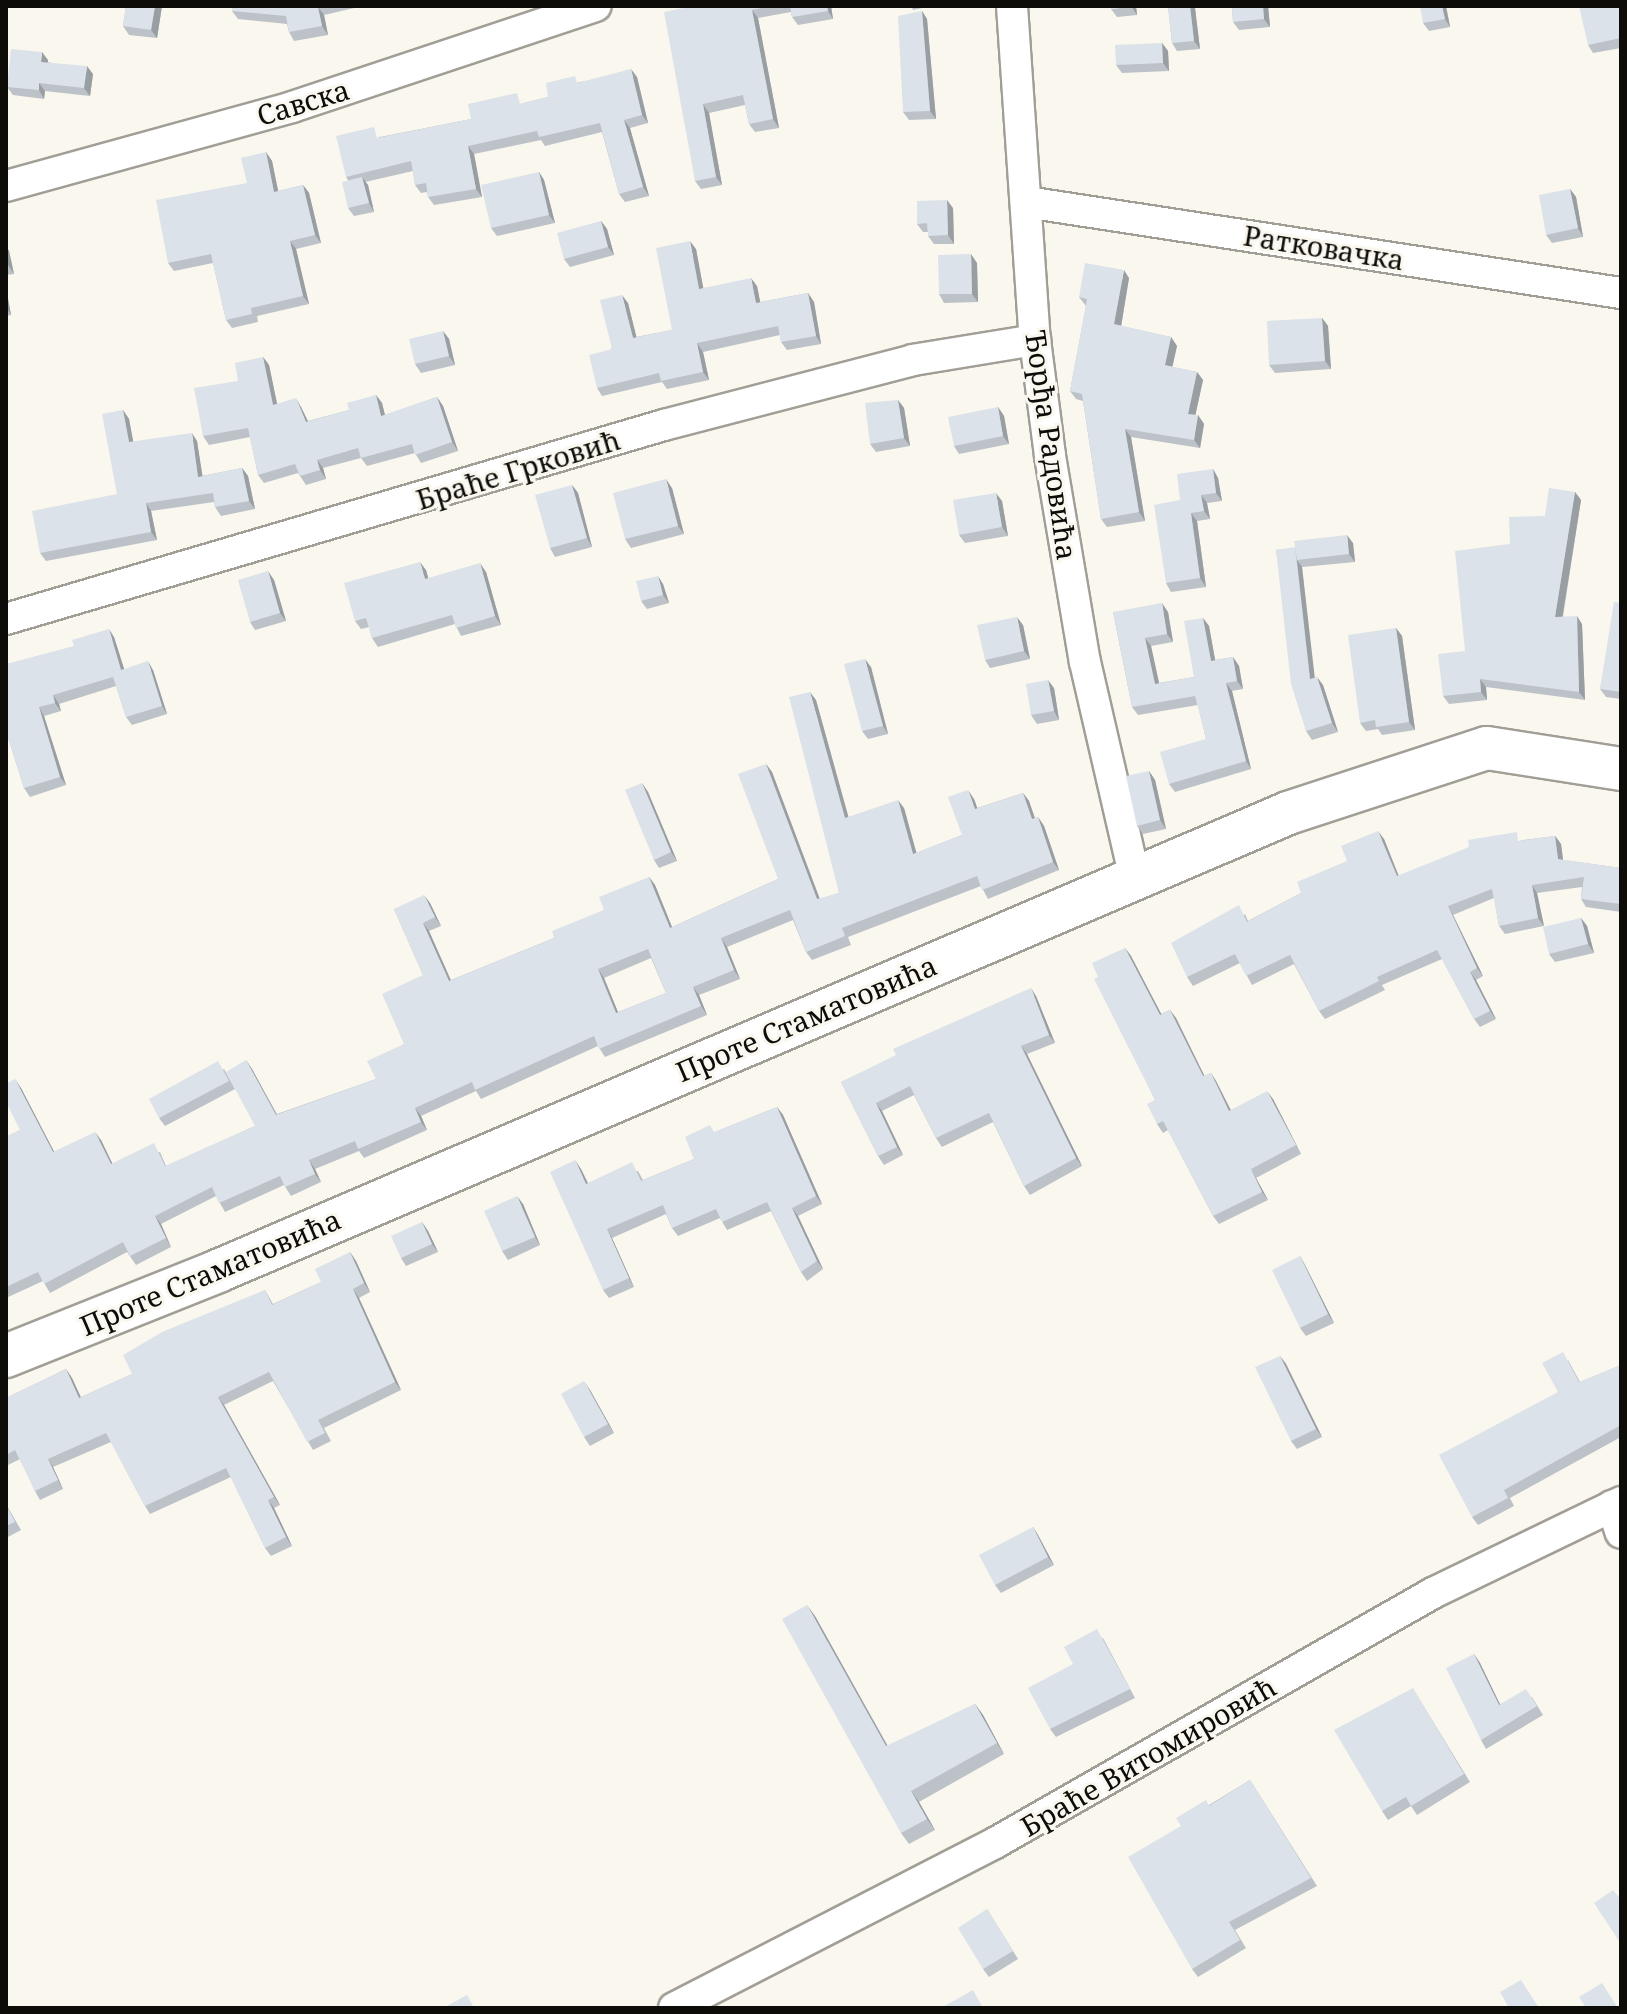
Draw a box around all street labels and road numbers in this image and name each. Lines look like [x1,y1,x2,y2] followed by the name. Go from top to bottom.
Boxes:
[253,72,353,132] street label: Савска
[1241,218,1407,276] street label: Ратковачка
[1019,328,1085,562] street label: Ђорђа Радовића
[412,422,624,516] street label: Браће Грковић
[671,948,941,1088] street label: Проте Стаматовића
[75,1202,345,1342] street label: Проте Стаматовића
[1014,1669,1282,1843] street label: Браће Витомировић

